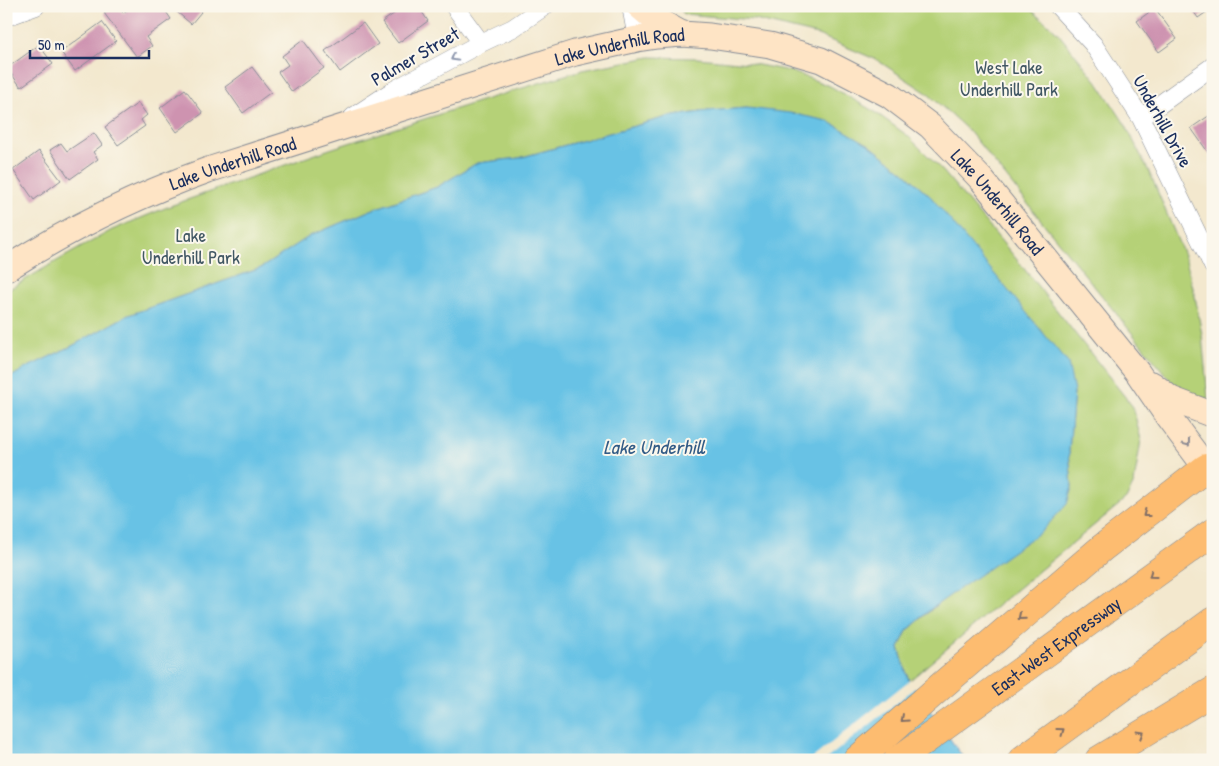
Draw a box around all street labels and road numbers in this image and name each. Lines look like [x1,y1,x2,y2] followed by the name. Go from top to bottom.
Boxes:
[366,20,464,92] street label: Palmer Street
[552,21,686,72] street label: Lake Underhill Road
[1127,70,1199,172] street label: Underhill Drive
[165,130,300,196] street label: Lake Underhill Road
[945,143,1051,261] street label: Lake Underhill Road
[986,590,1126,701] street label: East-West Expressway

